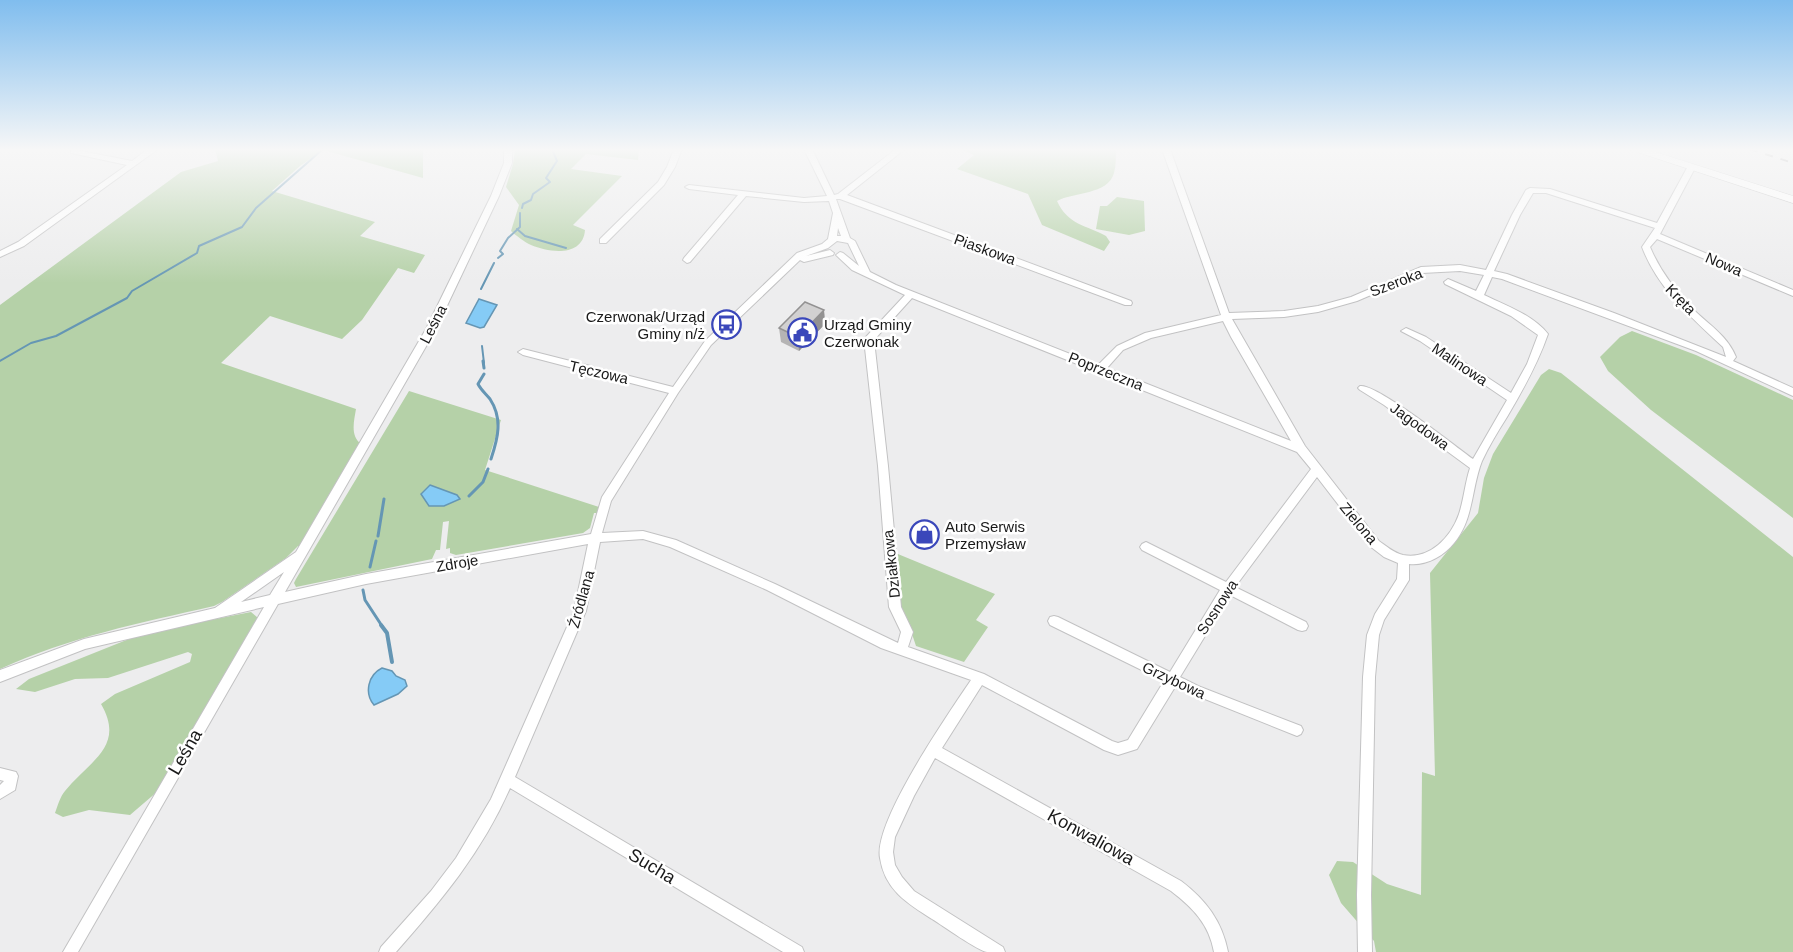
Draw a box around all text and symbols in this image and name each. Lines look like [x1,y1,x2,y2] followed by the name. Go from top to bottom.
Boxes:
[952,230,1019,268] street label: Piaskowa
[1703,249,1746,280] street label: Nowa
[1367,264,1425,300] street label: Szeroka
[1662,280,1700,318] street label: Kręta
[416,301,450,346] street label: Leśna
[586,308,705,342] place label: Czerwonak/Urząd Gminy n/ż
[710,309,742,341] bus stop icon: Czerwonak/Urząd Gminy n/ż
[824,316,912,350] place label: Urząd Gminy Czerwonak
[787,317,819,349] public building icon: Urząd Gminy Czerwonak
[1429,339,1492,389] street label: Malinowa
[1066,348,1147,394] street label: Poprzeczna
[568,357,631,387] street label: Tęczowa
[1387,399,1453,453] street label: Jagodowa
[1337,499,1382,548] street label: Zielona
[945,518,1026,552] place label: Auto Serwis Przemysław
[908,519,940,551] shop icon: Auto Serwis Przemysław
[879,528,903,599] street label: Działkowa
[435,551,479,575] street label: Zdroje
[565,568,598,630] street label: Źródlana
[1193,576,1241,638] street label: Sosnowa
[1140,658,1209,702] street label: Grzybowa
[164,725,206,778] street label: Leśna
[1044,805,1139,870] street label: Konwaliowa
[625,844,680,888] street label: Sucha

